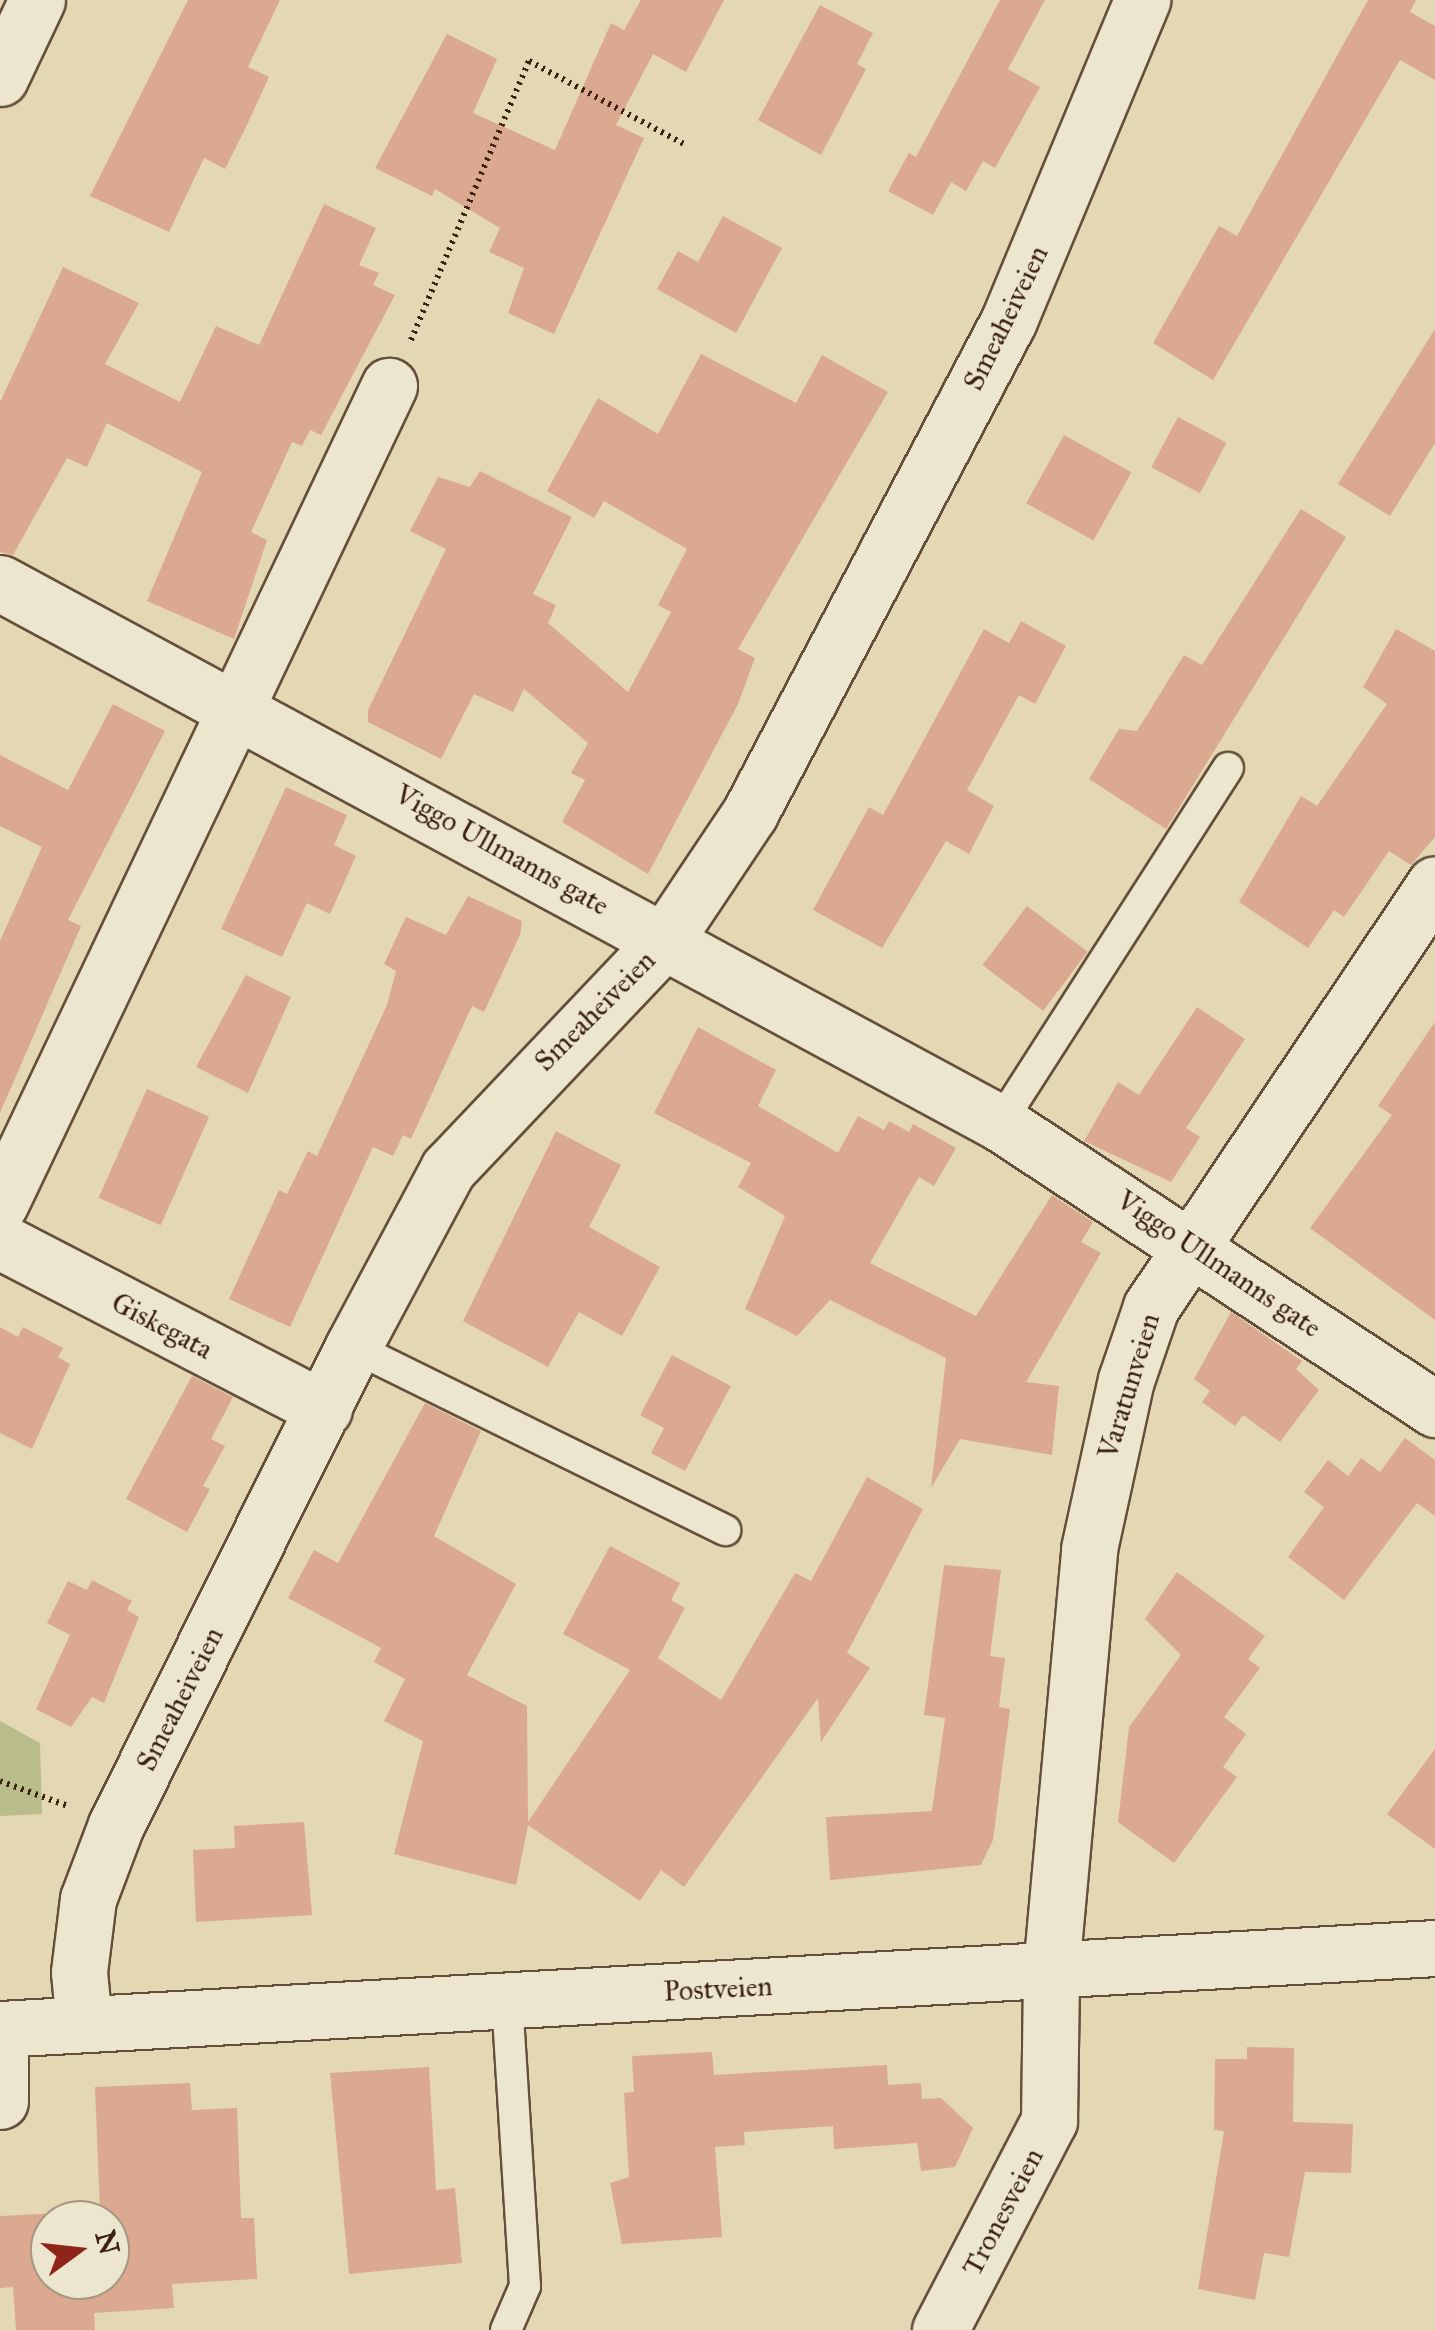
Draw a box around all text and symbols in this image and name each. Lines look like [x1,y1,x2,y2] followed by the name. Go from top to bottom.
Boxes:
[957,240,1055,396] street label: Smeaheiveien
[389,777,615,923] street label: Viggo Ullmanns gate
[528,944,662,1078] street label: Smeaheiveien
[1110,1183,1328,1345] street label: Viggo Ullmanns gate
[106,1285,218,1367] street label: Giskegata
[1091,1309,1167,1463] street label: Varatunveien
[129,1622,231,1776] street label: Smeaheiveien
[663,1969,773,2009] street label: Postveien
[955,2143,1051,2281] street label: Tronesveien
[30,2200,130,2300] north arrow
[88,2227,128,2259] text: N

